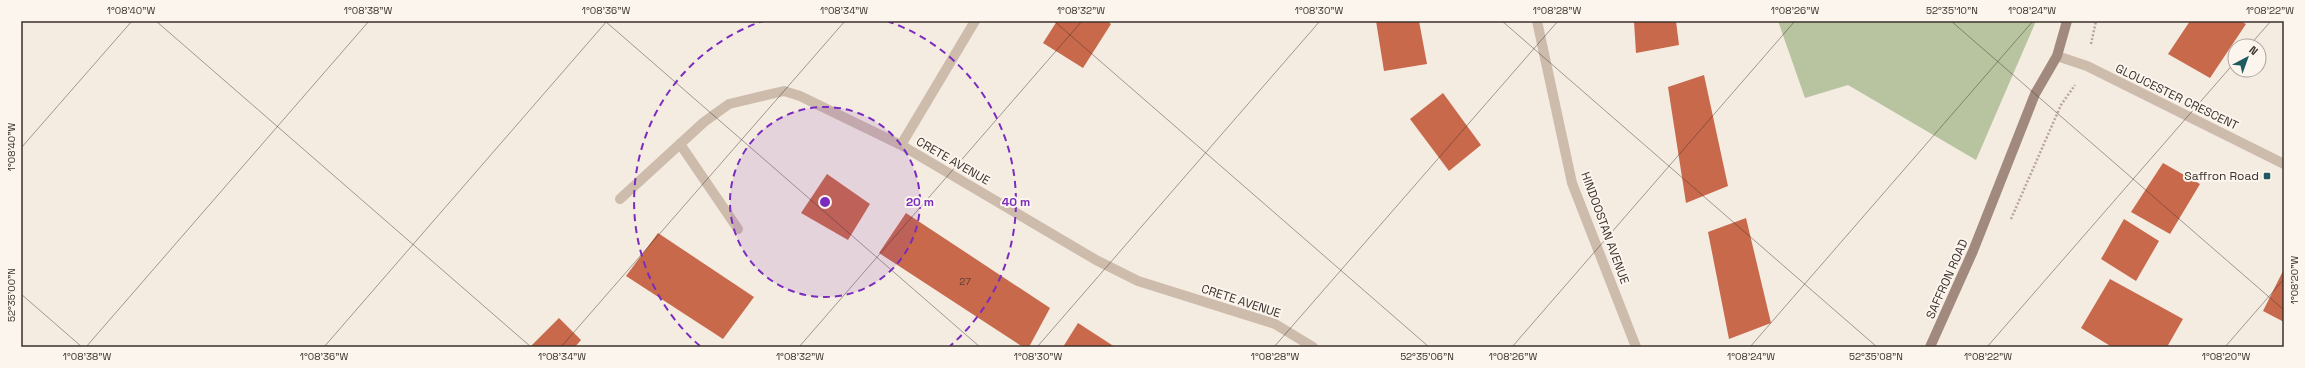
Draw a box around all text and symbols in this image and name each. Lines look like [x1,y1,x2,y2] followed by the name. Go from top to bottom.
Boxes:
[107,4,155,17] text: 1°08'40"W
[344,4,392,17] text: 1°08'38"W
[582,4,630,17] text: 1°08'36"W
[820,4,868,17] text: 1°08'34"W
[1057,4,1105,17] text: 1°08'32"W
[1295,4,1344,17] text: 1°08'30"W
[1533,4,1581,17] text: 1°08'28"W
[1771,4,1819,17] text: 1°08'26"W
[1926,4,1978,17] text: 52°35'10"N
[2008,4,2056,17] text: 1°08'24"W
[2246,4,2294,17] text: 1°08'22"W
[2227,38,2267,78] north arrow
[2246,43,2261,58] text: N
[2113,60,2241,134] street label: GLOUCESTER CRESCENT
[5,123,18,171] text: 1°08'40"W
[913,133,993,189] street label: CRETE AVENUE
[2184,168,2259,184] place label: Saffron Road
[1577,170,1633,287] street label: HINDOOSTAN AVENUE
[2262,171,2272,181] marker: Saffron Road
[906,194,934,210] text: 20 m
[1002,194,1030,210] text: 40 m
[818,195,832,209] centre of rings
[1922,237,1972,321] street label: SAFFRON ROAD
[2288,255,2301,304] text: 1°08'20"W
[5,268,18,322] text: 52°35'00"N
[959,275,971,288] house number: 27
[1199,281,1283,321] street label: CRETE AVENUE
[63,350,111,363] text: 1°08'38"W
[300,350,348,363] text: 1°08'36"W
[538,350,586,363] text: 1°08'34"W
[776,350,824,363] text: 1°08'32"W
[1014,350,1063,363] text: 1°08'30"W
[1251,350,1299,363] text: 1°08'28"W
[1400,350,1454,363] text: 52°35'06"N
[1489,350,1537,363] text: 1°08'26"W
[1727,350,1775,363] text: 1°08'24"W
[1849,350,1903,363] text: 52°35'08"N
[1964,350,2012,363] text: 1°08'22"W
[2202,350,2251,363] text: 1°08'20"W

